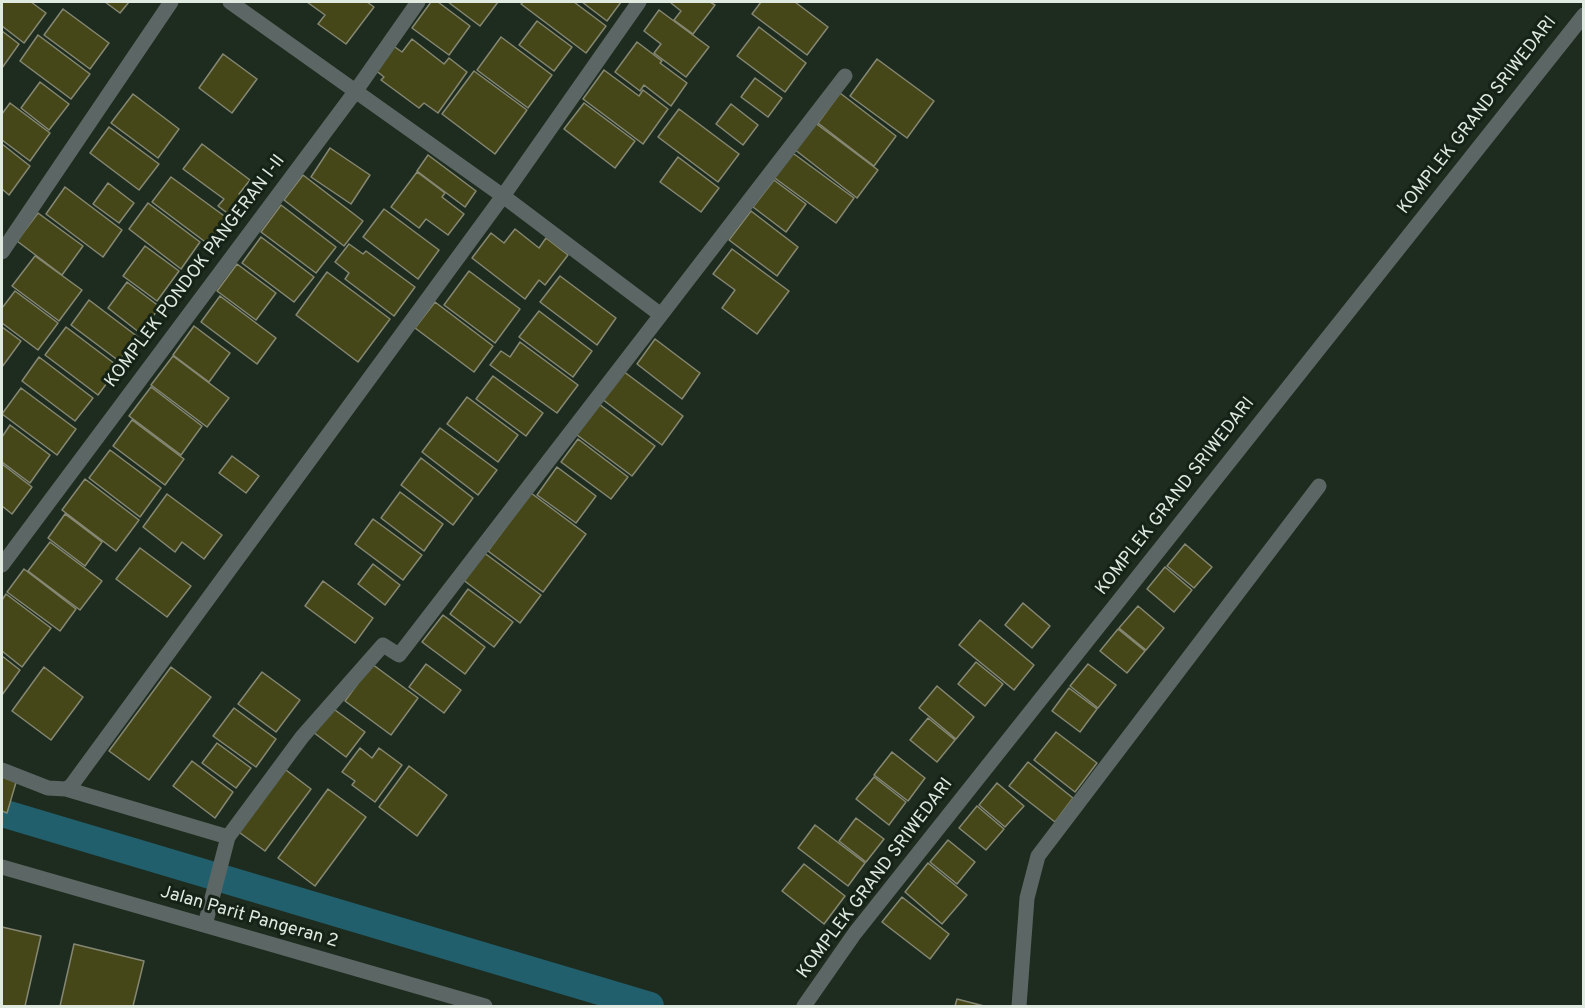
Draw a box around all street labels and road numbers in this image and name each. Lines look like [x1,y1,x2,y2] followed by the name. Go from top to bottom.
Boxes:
[1394,13,1562,219] street label: KOMPLEK GRAND SRIWEDARI
[101,151,291,393] street label: KOMPLEK PONDOK PANGERAN I-II
[1092,394,1260,600] street label: KOMPLEK GRAND SRIWEDARI
[794,775,958,983] street label: KOMPLEK GRAND SRIWEDARI
[158,882,340,954] street label: Jalan Parit Pangeran 2

